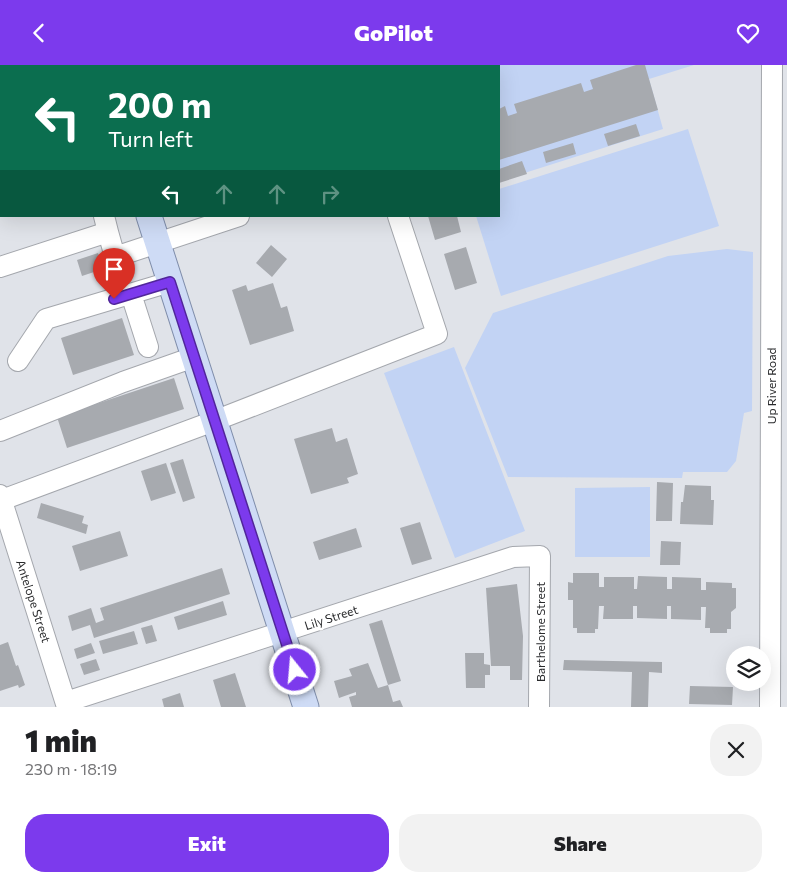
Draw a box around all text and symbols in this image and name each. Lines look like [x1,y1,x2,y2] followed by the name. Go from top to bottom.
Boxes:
[25,19,53,47] icon: back
[354,19,433,46] text: GoPilot
[734,19,762,47] icon: heart
[108,82,211,125] text: 200 m
[25,85,90,150] icon: left
[108,125,193,152] text: Turn left
[157,180,185,208] icon: left
[210,180,238,208] icon: ahead
[263,180,291,208] icon: ahead
[316,180,344,208] icon: right
[93,248,135,299] pin
[100,255,128,283] icon: arrive
[764,348,778,424] street label: Up River Road
[14,558,54,644] street label: Antelope Street
[533,582,547,682] street label: Barthelome Street
[302,602,360,632] street label: Lily Street
[268,643,320,695] position arrow
[726,646,771,691] map controls
[726,646,771,691] button: layers
[25,721,97,758] text: 1 min
[710,724,762,776] button: close
[25,759,117,778] text: 230 m · 18:19
[25,814,389,872] button: Exit
[399,814,762,872] button: Share

